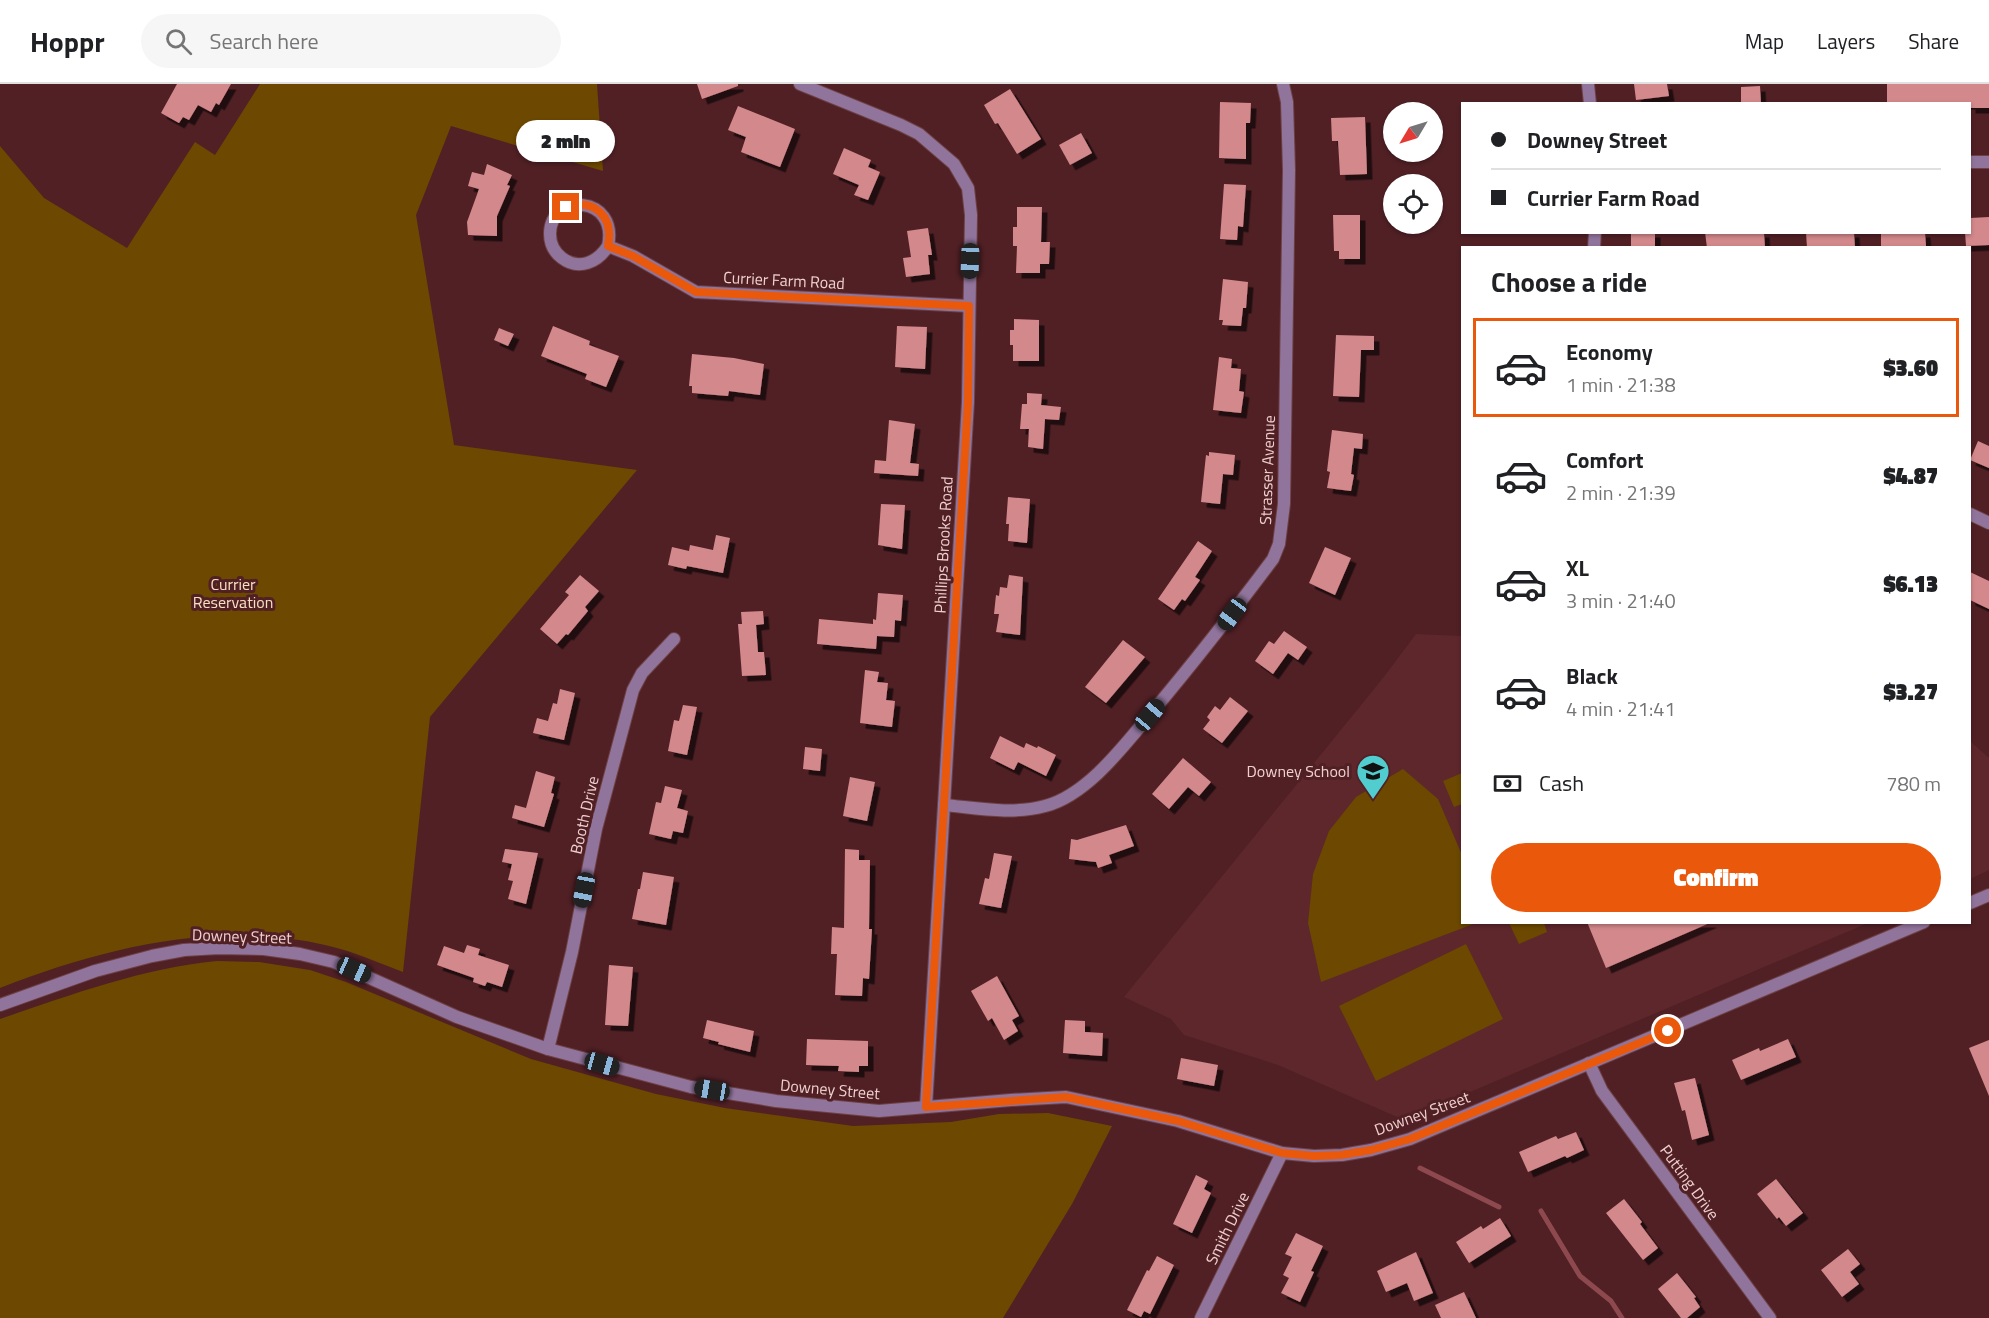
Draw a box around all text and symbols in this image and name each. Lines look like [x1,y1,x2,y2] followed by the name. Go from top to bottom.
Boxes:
[141,14,561,68] search box
[30,20,105,63] text: Hoppr
[210,24,319,58] text: Search here
[162,25,195,58] icon: search
[1745,25,1784,57] text: Map
[1817,25,1875,57] text: Layers
[1908,25,1959,57] text: Share
[1383,102,1443,162] north arrow
[1383,102,1443,234] map controls
[516,120,616,162] callout: 2 min
[1527,123,1667,157] text: Downey Street
[541,125,590,156] text: 2 min
[1383,174,1443,234] button: locate
[1527,181,1700,215] text: Currier Farm Road
[552,193,579,220] route end
[960,243,980,279] car
[1491,261,1647,302] text: Choose a ride
[723,265,845,295] street label: Currier Farm Road
[1566,335,1653,369] text: Economy
[1494,341,1548,395] icon: car
[1883,351,1938,385] text: $3.60
[1566,369,1676,400] text: 1 min · 21:38
[1253,415,1281,525] street label: Strasser Avenue
[1566,443,1644,477] text: Comfort
[1494,449,1548,503] icon: car
[1883,459,1938,493] text: $4.87
[927,476,959,614] street label: Phillips Brooks Road
[1566,477,1676,508] text: 2 min · 21:39
[1566,551,1589,585] text: XL
[1494,557,1548,611] icon: car
[1883,567,1938,601] text: $6.13
[193,572,273,614] park label: Currier Reservation
[1566,585,1676,616] text: 3 min · 21:40
[1214,594,1250,634] car
[1566,659,1618,693] text: Black
[1494,665,1548,719] icon: car
[1883,675,1938,709] text: $3.27
[1566,693,1676,724] text: 4 min · 21:41
[1132,695,1168,735] car
[1355,753,1391,800] school or university icon: Downey School
[1247,759,1350,783] place label: Downey School
[1539,766,1584,800] text: Cash
[1491,767,1524,800] icon: cash
[1886,768,1941,799] text: 780 m
[563,774,605,856] street label: Booth Drive
[1491,843,1941,912] button: Confirm
[572,871,596,909] car
[192,922,293,950] street label: Downey Street
[334,954,374,986] car
[1654,1017,1681,1044] route start
[582,1050,622,1078] car
[779,1073,881,1105] street label: Downey Street
[693,1078,731,1102] car
[1371,1085,1473,1141] street label: Downey Street
[1654,1139,1726,1225] street label: Putting Drive
[1199,1188,1255,1268] street label: Smith Drive

